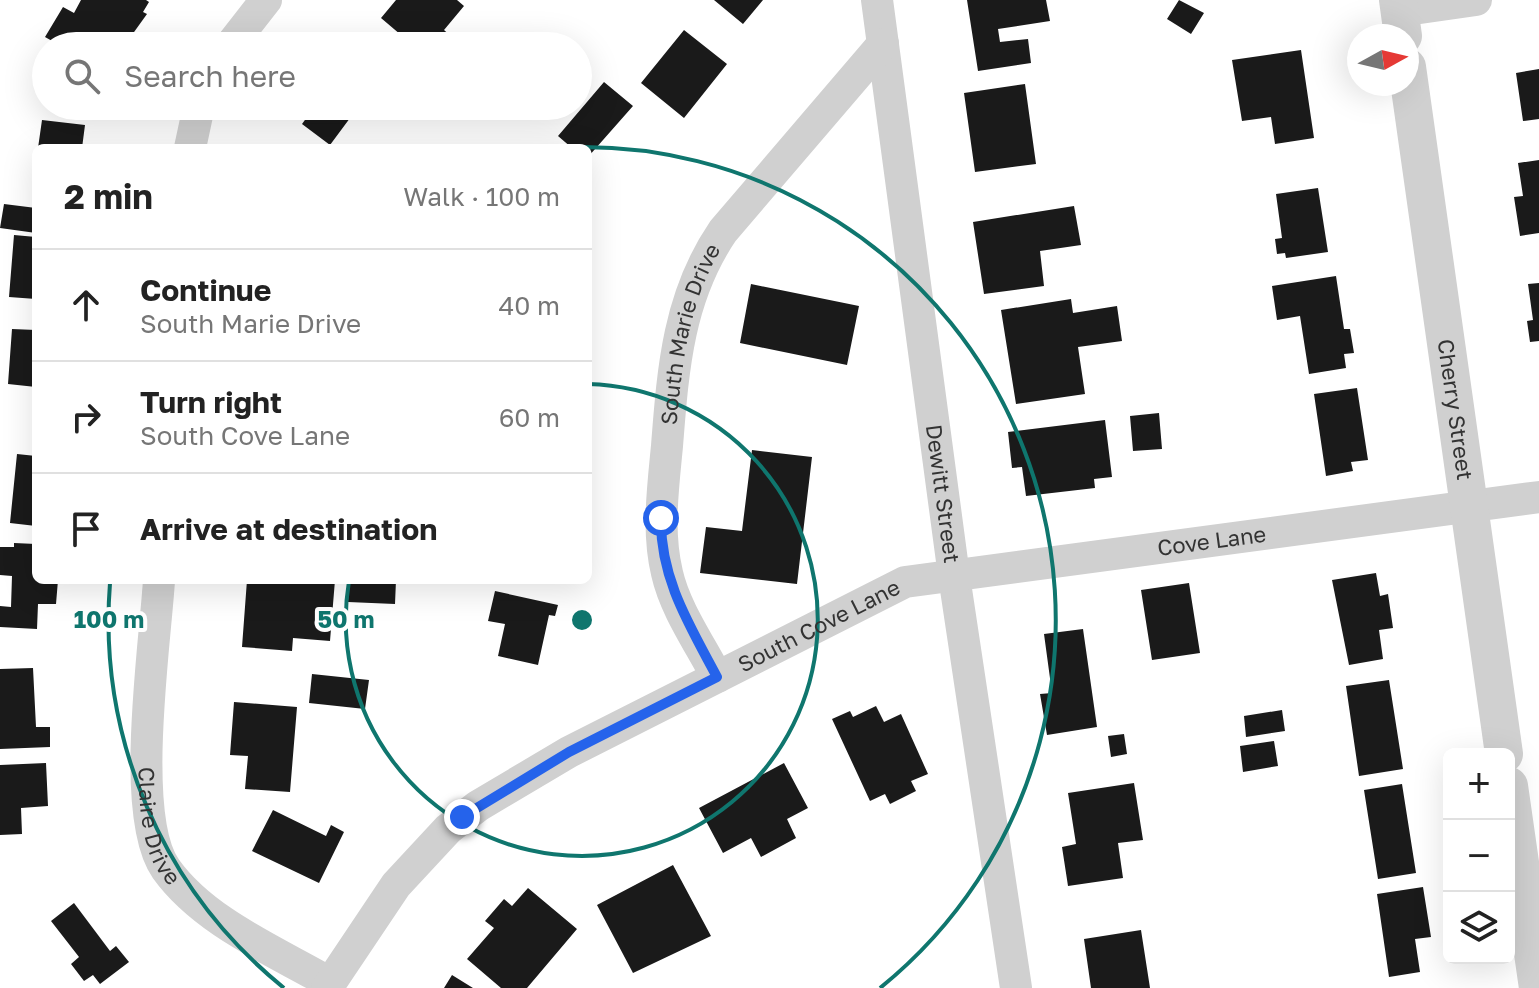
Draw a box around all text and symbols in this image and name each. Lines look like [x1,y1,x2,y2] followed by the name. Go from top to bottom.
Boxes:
[1347,24,1419,96] north arrow
[32,32,592,120] search box
[60,54,104,98] icon: search
[124,58,296,94] text: Search here
[64,176,153,216] text: 2 min
[403,181,560,212] text: Walk · 100 m
[655,238,725,426] street label: South Marie Drive
[140,272,271,308] text: Continue
[64,283,108,327] icon: ahead
[499,290,560,321] text: 40 m
[140,308,361,339] text: South Marie Drive
[1433,337,1479,482] street label: Cherry Street
[140,384,282,420] text: Turn right
[64,395,108,439] icon: right
[499,402,560,433] text: 60 m
[140,420,350,451] text: South Cove Lane
[921,422,966,565] street label: Dewitt Street
[643,500,679,536] route start
[64,507,108,551] icon: arrive
[140,511,437,547] text: Arrive at destination
[1156,520,1268,561] street label: Cove Lane
[733,573,904,677] street label: South Cove Lane
[74,604,144,633] text: 100 m
[317,604,375,633] text: 50 m
[568,606,596,634] centre of rings
[1443,748,1515,964] map controls
[1443,748,1515,820] button: +
[133,766,187,890] street label: Claire Drive
[444,799,480,835] route end
[1443,820,1515,892] button: −
[1443,892,1515,964] button: layers

